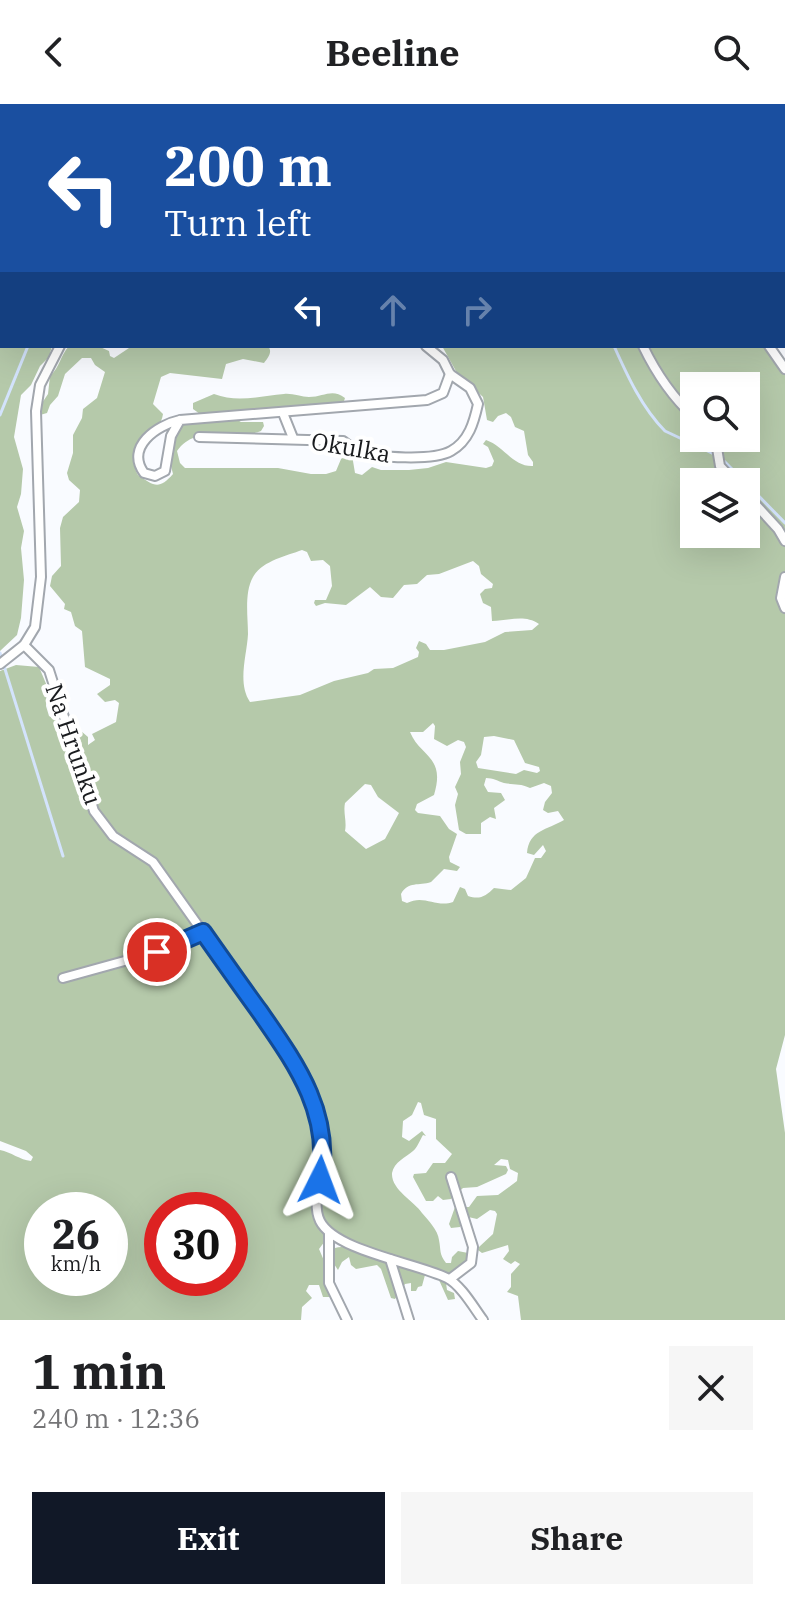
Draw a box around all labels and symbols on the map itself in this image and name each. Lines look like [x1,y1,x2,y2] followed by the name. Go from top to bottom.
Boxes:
[309,424,393,470] street label: Okulka
[38,679,110,809] street label: Na Hrunku
[123,918,191,986] pin
[278,1138,362,1222] position arrow
[144,1192,248,1296] speed limit sign: 30

